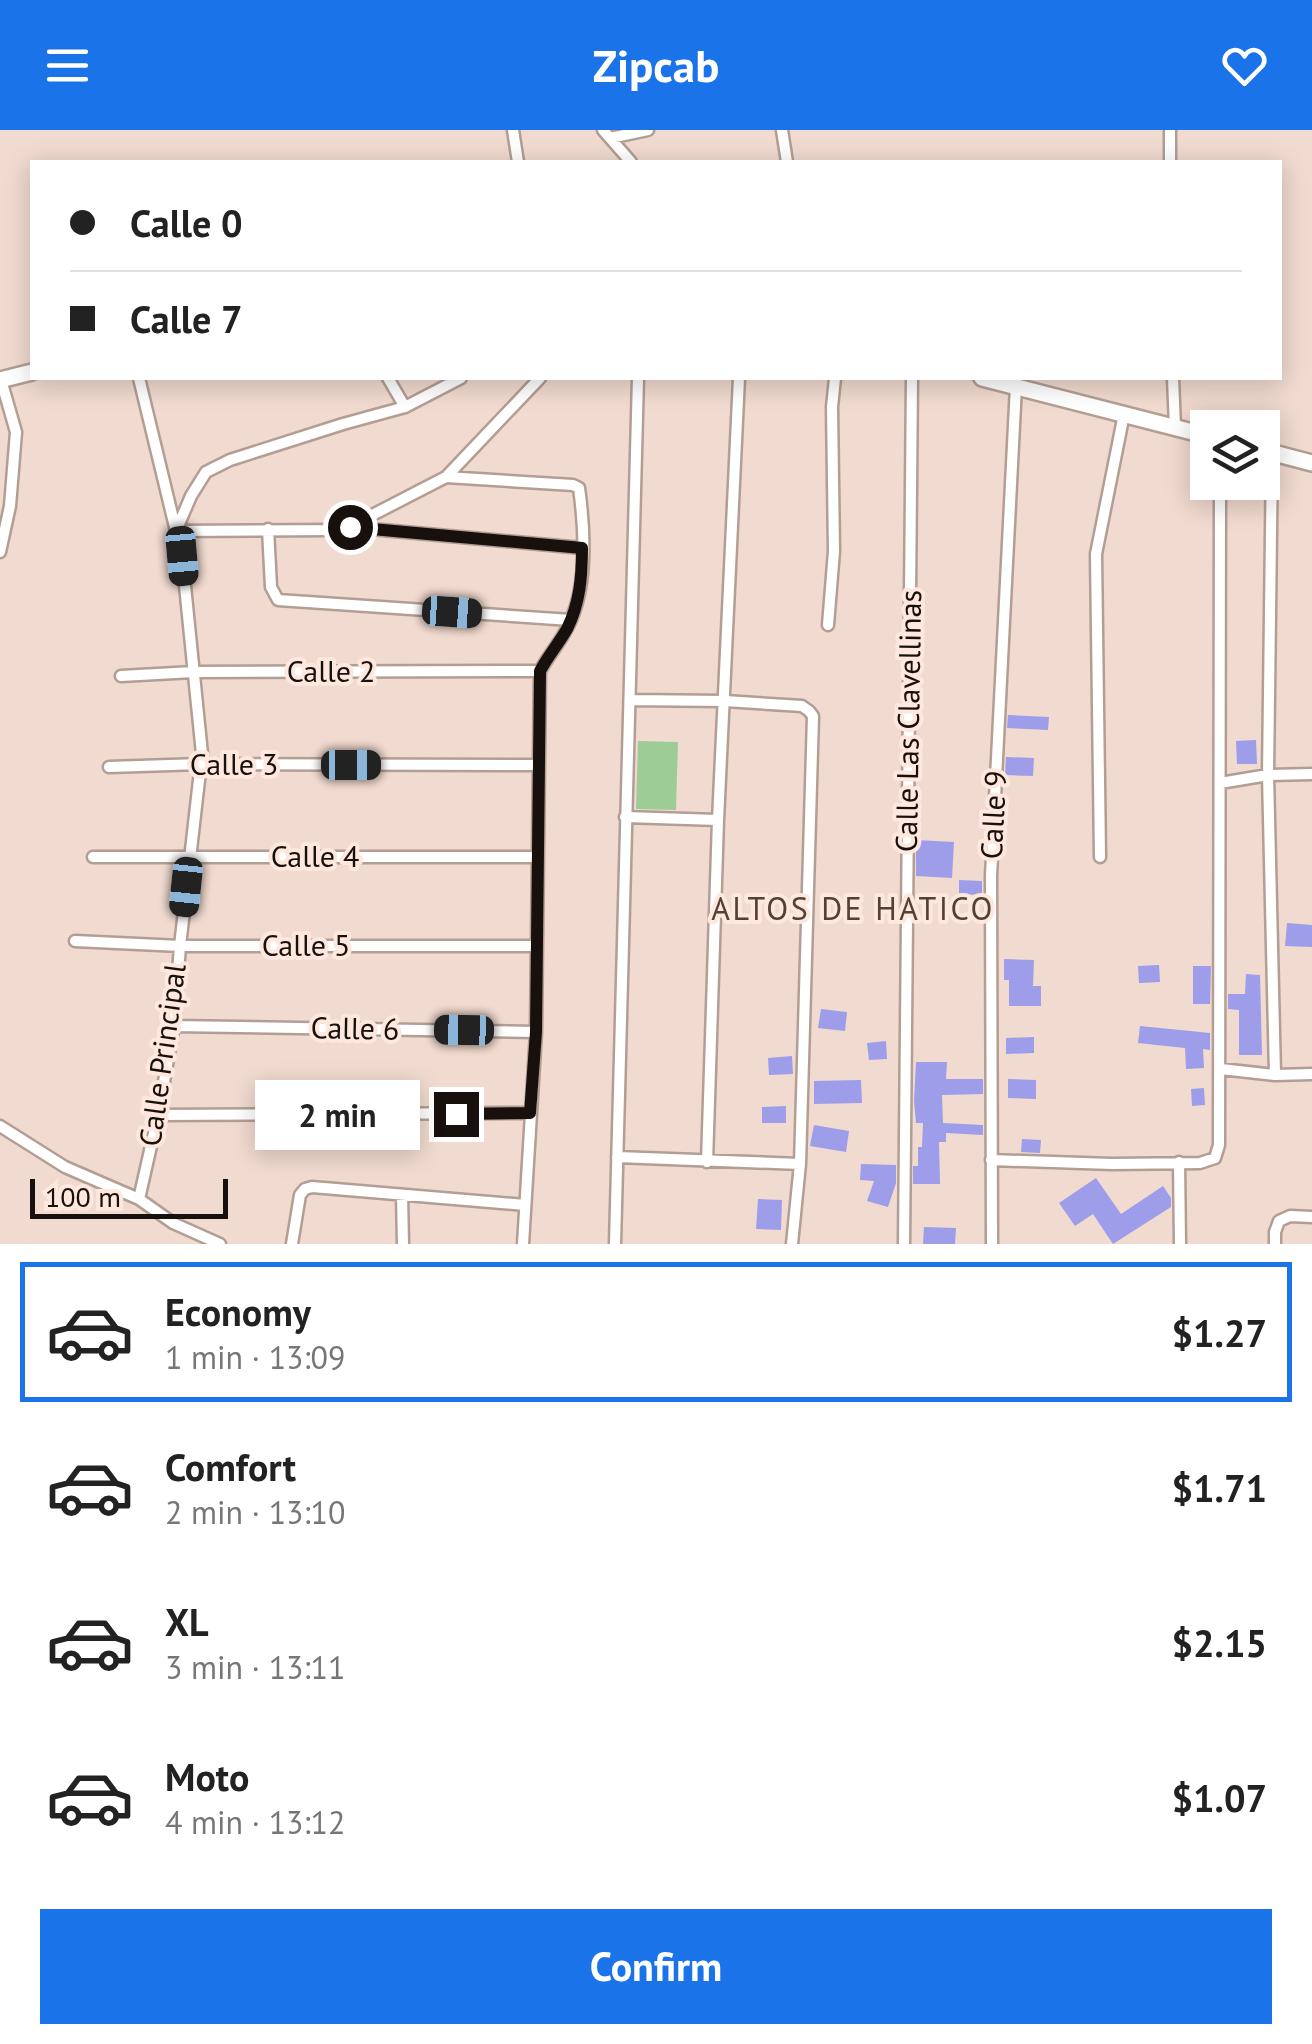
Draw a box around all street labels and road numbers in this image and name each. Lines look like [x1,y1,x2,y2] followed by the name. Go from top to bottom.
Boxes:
[886,589,929,852] street label: Calle Las Clavellinas
[287,651,375,690] street label: Calle 2
[190,744,278,783] street label: Calle 3
[971,770,1014,860] street label: Calle 9
[271,836,359,875] street label: Calle 4
[262,925,350,964] street label: Calle 5
[129,961,194,1149] street label: Calle Principal
[310,1007,400,1048] street label: Calle 6

